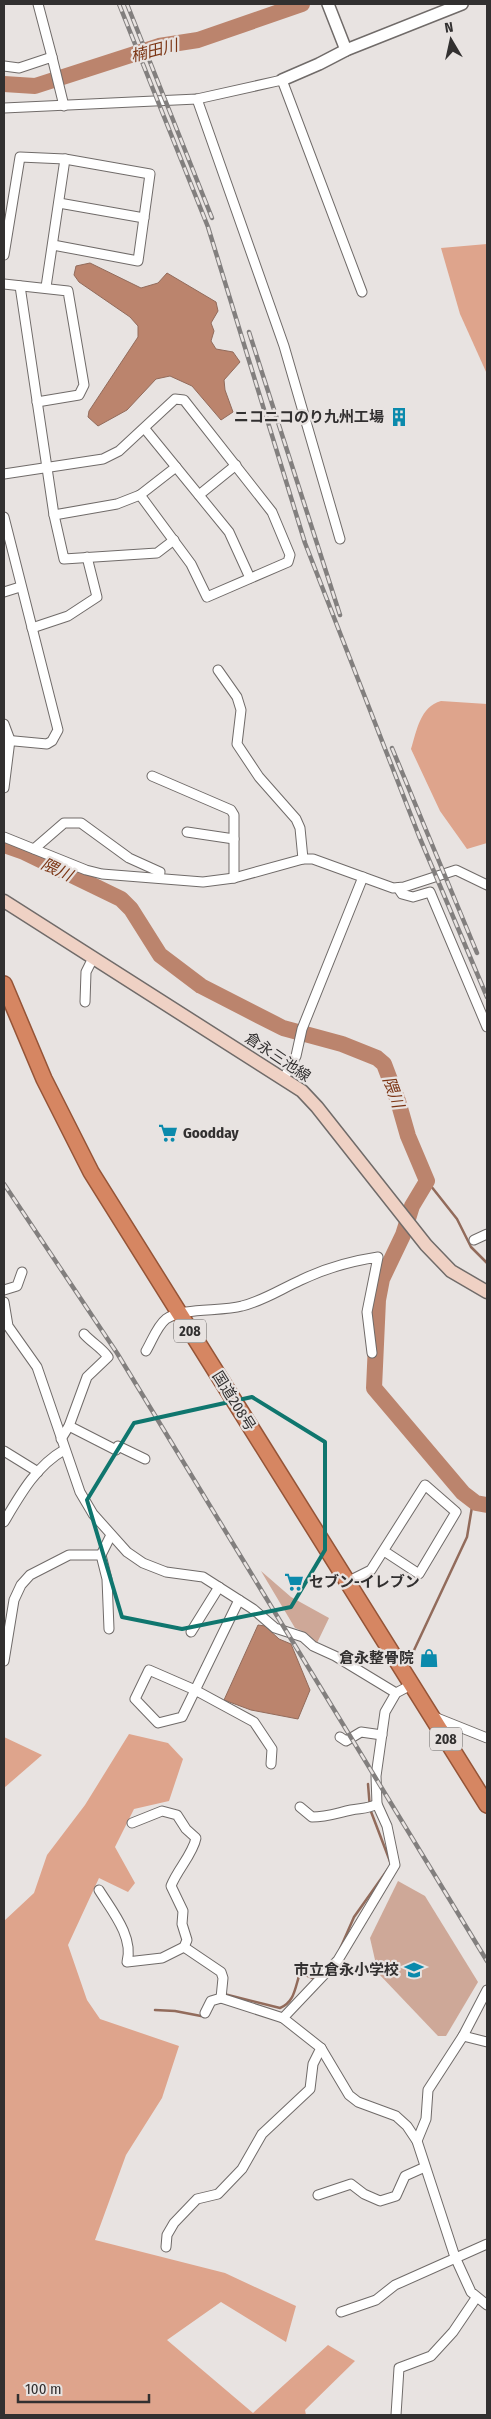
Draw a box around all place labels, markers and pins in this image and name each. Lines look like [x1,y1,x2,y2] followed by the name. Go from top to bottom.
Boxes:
[388,406,410,428] building icon: ニコニコのり九州工場
[234,408,384,426] place label: ニコニコのり九州工場
[157,1122,179,1144] supermarket icon: Goodday
[183,1124,239,1142] place label: Goodday
[283,1571,305,1593] supermarket icon: セブン-イレブン
[309,1573,420,1591] place label: セブン-イレブン
[418,1647,440,1669] shop icon: 倉永整骨院
[339,1649,414,1667] place label: 倉永整骨院
[403,1959,425,1981] school or university icon: 市立倉永小学校
[294,1961,399,1979] place label: 市立倉永小学校

